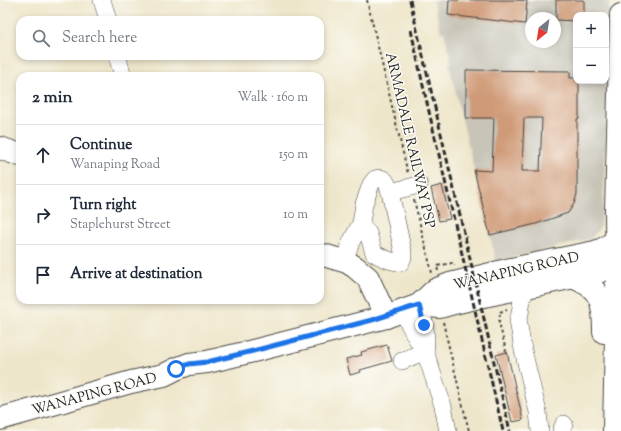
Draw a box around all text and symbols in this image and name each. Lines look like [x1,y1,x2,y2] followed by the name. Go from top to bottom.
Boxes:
[525,12,561,48] north arrow
[573,12,609,84] map controls
[573,12,609,48] button: +
[16,16,324,60] search box
[30,27,52,49] icon: search
[62,28,137,49] text: Search here
[573,48,609,84] button: −
[379,50,439,231] street label: ARMADALE RAILWAY PSP
[32,86,73,110] text: 2 min
[237,89,308,107] text: Walk · 160 m
[70,135,132,156] text: Continue
[32,144,54,166] icon: ahead
[279,146,308,164] text: 150 m
[70,156,160,174] text: Wanaping Road
[70,195,136,216] text: Turn right
[32,204,54,226] icon: right
[283,206,308,224] text: 10 m
[70,216,170,234] text: Staplehurst Street
[451,248,581,296] street label: WANAPING ROAD
[32,264,54,286] icon: arrive
[70,264,203,285] text: Arrive at destination
[415,316,433,334] route end
[167,360,185,378] route start
[30,369,159,421] street label: WANAPING ROAD

